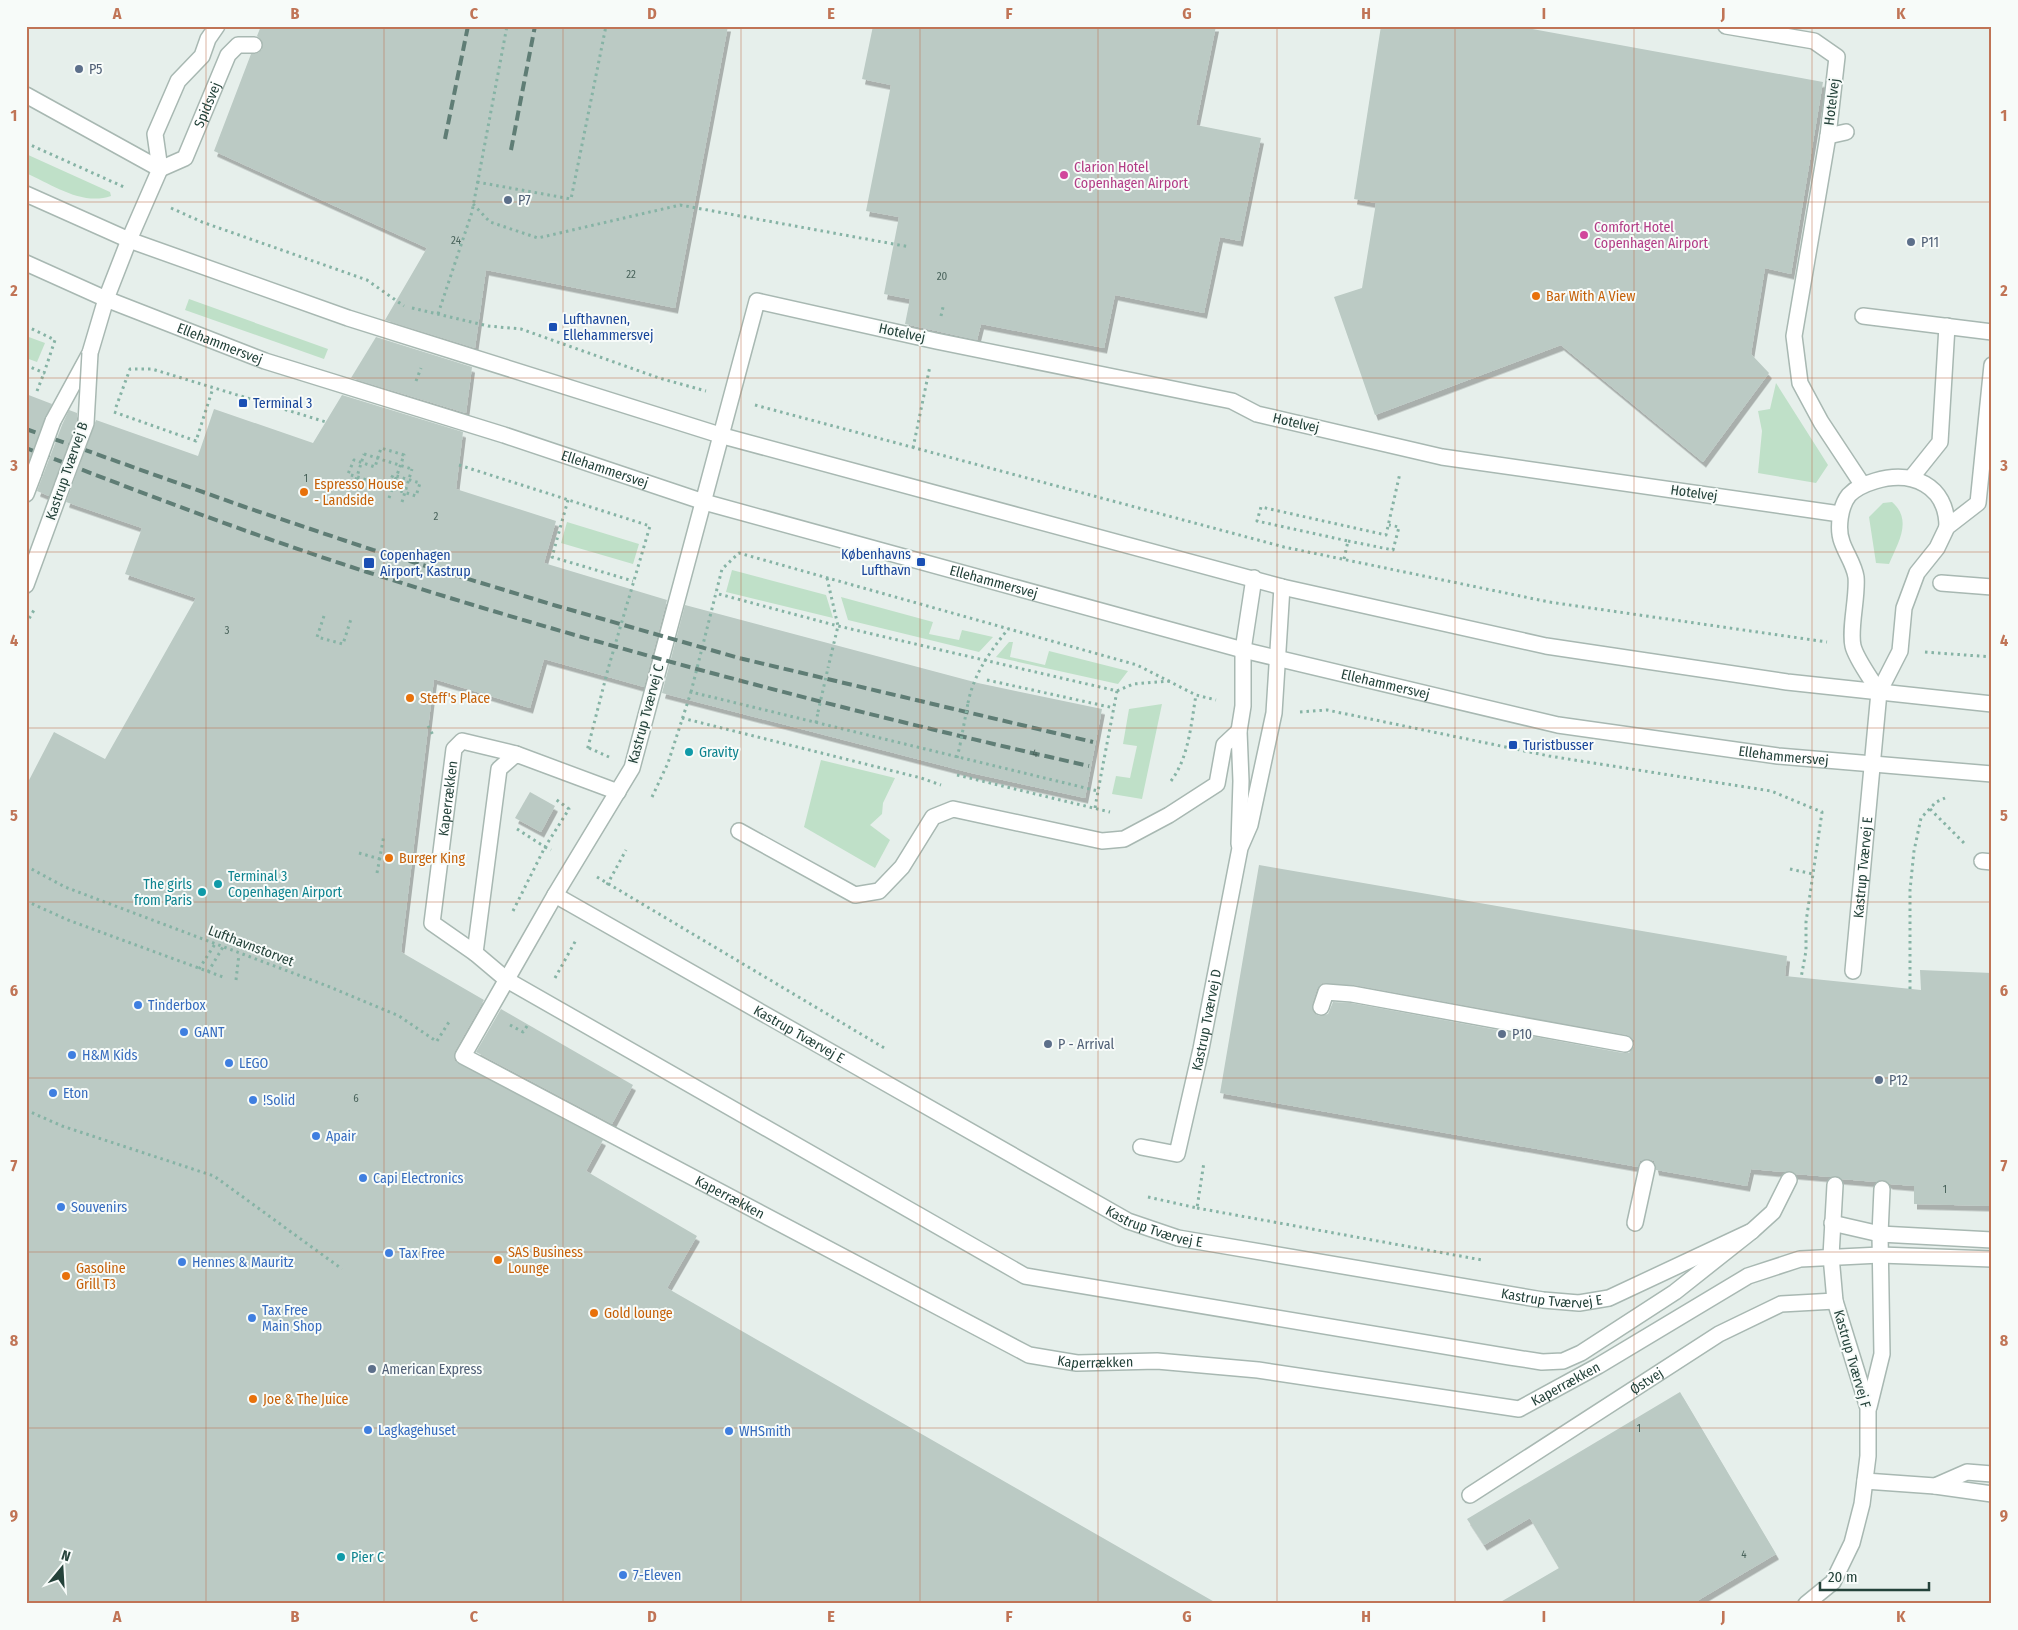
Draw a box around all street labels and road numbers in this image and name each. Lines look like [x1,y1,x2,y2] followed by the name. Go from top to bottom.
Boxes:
[1821,77,1843,127] street label: Hotelvej
[190,79,224,130] street label: Spidsvej
[175,319,265,368] street label: Ellehammersvej
[877,320,927,346] street label: Hotelvej
[1271,409,1321,437] street label: Hotelvej
[42,419,92,522] street label: Kastrup Tværvej B
[559,446,651,491] street label: Ellehammersvej
[1669,481,1719,505] street label: Hotelvej
[948,561,1040,602] street label: Ellehammersvej
[625,662,667,766] street label: Kastrup Tværvej C
[1340,665,1432,703] street label: Ellehammersvej
[1737,742,1829,769] street label: Ellehammersvej
[435,760,461,837] street label: Kaperrækken
[1849,816,1876,919] street label: Kastrup Tværvej E
[206,922,296,970] street label: Lufthavnstorvet
[1188,968,1225,1072] street label: Kastrup Tværvej D
[751,1001,848,1067] street label: Kastrup Tværvej E
[692,1172,768,1222] street label: Kaperrækken
[1103,1202,1204,1251] street label: Kastrup Tværvej E
[1500,1285,1604,1312] street label: Kastrup Tværvej E
[1830,1308,1874,1410] street label: Kastrup Tværvej F
[1056,1351,1133,1372] street label: Kaperrækken
[1528,1358,1603,1409] street label: Kaperrækken
[1627,1364,1666,1398] street label: Østvej

